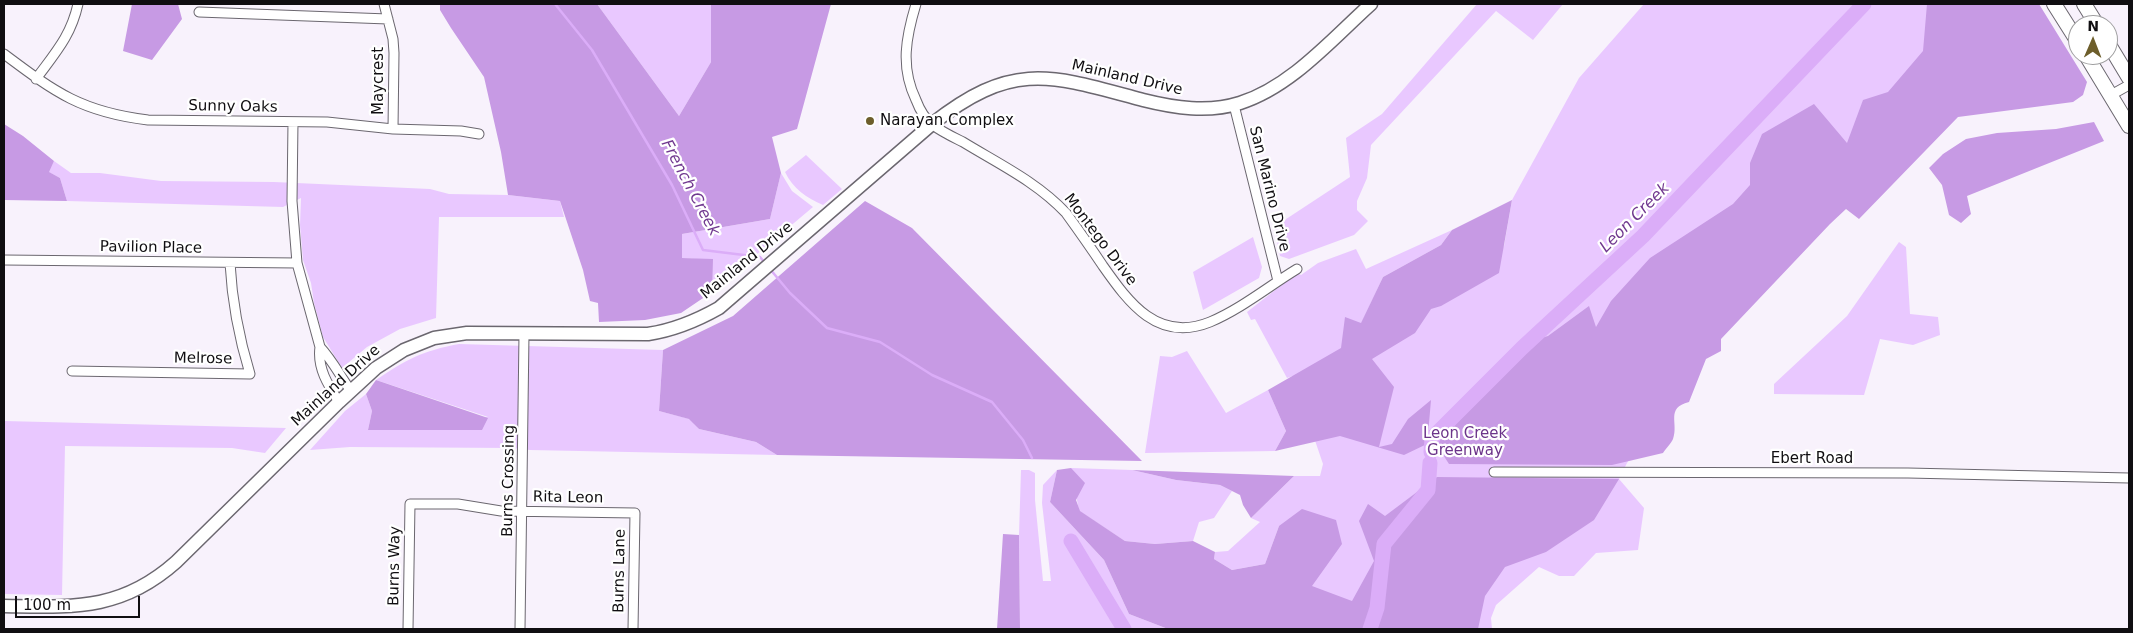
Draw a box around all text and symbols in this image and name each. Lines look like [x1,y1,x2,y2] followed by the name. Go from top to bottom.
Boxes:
[2068,15,2118,65] north arrow
[2087,18,2099,34] text: N
[370,47,388,115] street label: Maycrest
[1070,57,1184,99] street label: Mainland Drive
[188,97,278,117] street label: Sunny Oaks
[880,112,1014,130] place label: Narayan Complex
[864,115,876,127] marker: Narayan Complex
[1245,124,1293,254] street label: San Marino Drive
[657,136,723,240] water label: French Creek
[1596,179,1674,257] water label: Leon Creek
[1060,191,1140,289] street label: Montego Drive
[697,218,797,304] street label: Mainland Drive
[100,238,202,258] street label: Pavilion Place
[288,342,384,430] street label: Mainland Drive
[174,349,232,369] street label: Melrose
[499,425,519,537] street label: Burns Crossing
[1423,425,1507,460] park label: Leon Creek Greenway
[1771,450,1853,468] street label: Ebert Road
[533,488,603,508] street label: Rita Leon
[385,526,405,606] street label: Burns Way
[610,529,630,613] street label: Burns Lane
[18,586,142,618] scale bar
[23,596,71,614] text: 100 m

